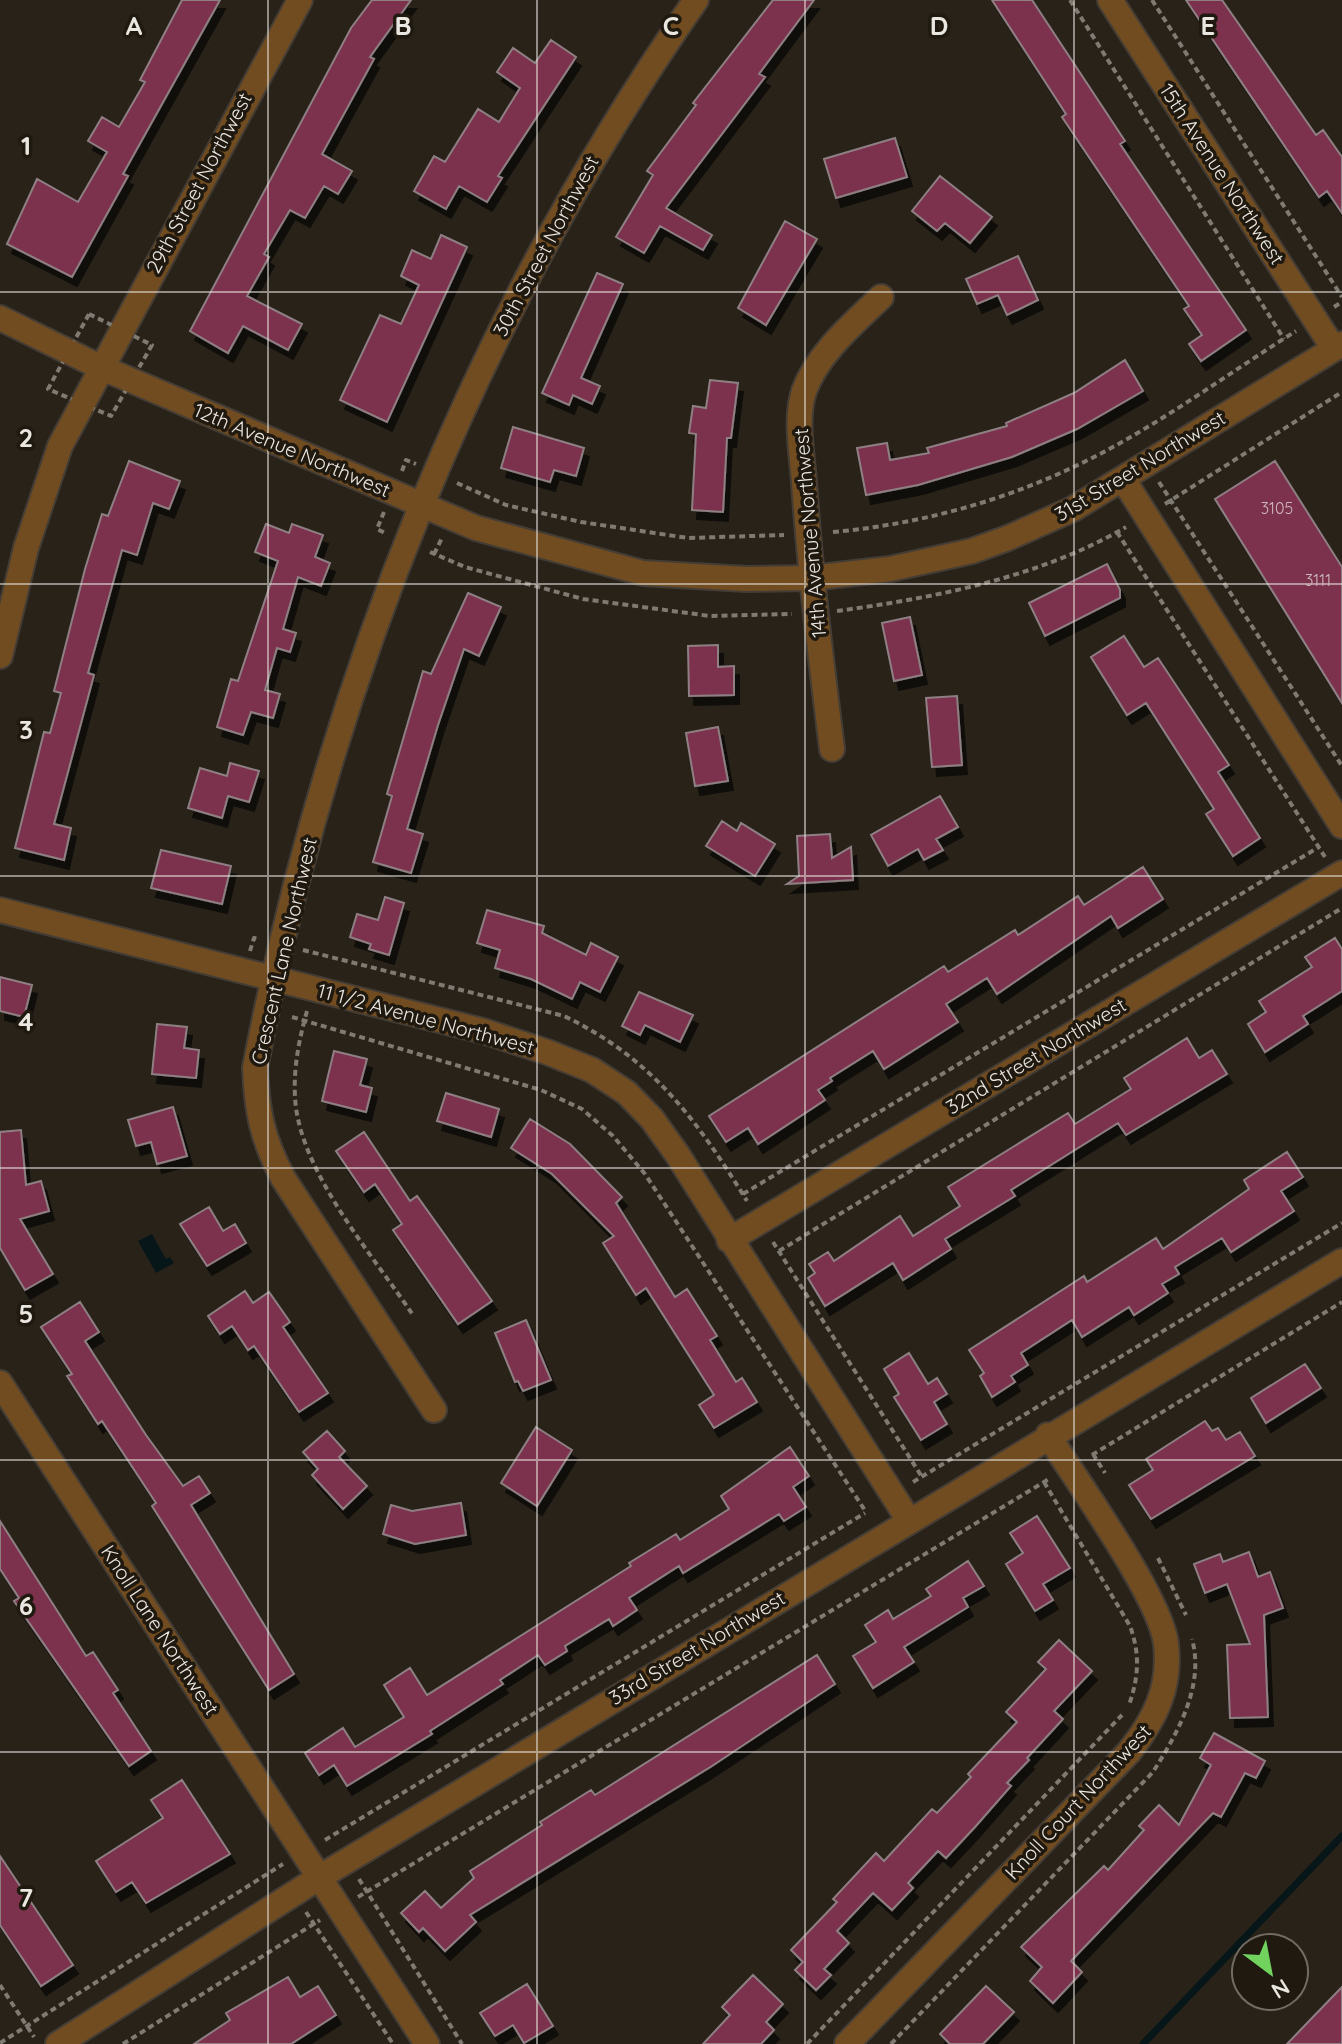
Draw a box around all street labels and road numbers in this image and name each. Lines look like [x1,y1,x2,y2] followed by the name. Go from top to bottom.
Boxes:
[1155,79,1290,269] street label: 15th Avenue Northwest
[140,88,257,277] street label: 29th Street Northwest
[487,151,604,340] street label: 30th Street Northwest
[190,397,394,502] street label: 12th Avenue Northwest
[1050,405,1230,526] street label: 31st Street Northwest
[788,427,831,639] street label: 14th Avenue Northwest
[245,835,322,1067] street label: Crescent Lane Northwest
[315,978,538,1060] street label: 11 1/2 Avenue Northwest
[941,992,1131,1119] street label: 32nd Street Northwest
[96,1540,225,1720] street label: Knoll Lane Northwest
[604,1585,789,1710] street label: 33rd Street Northwest
[999,1719,1156,1884] street label: Knoll Court Northwest

